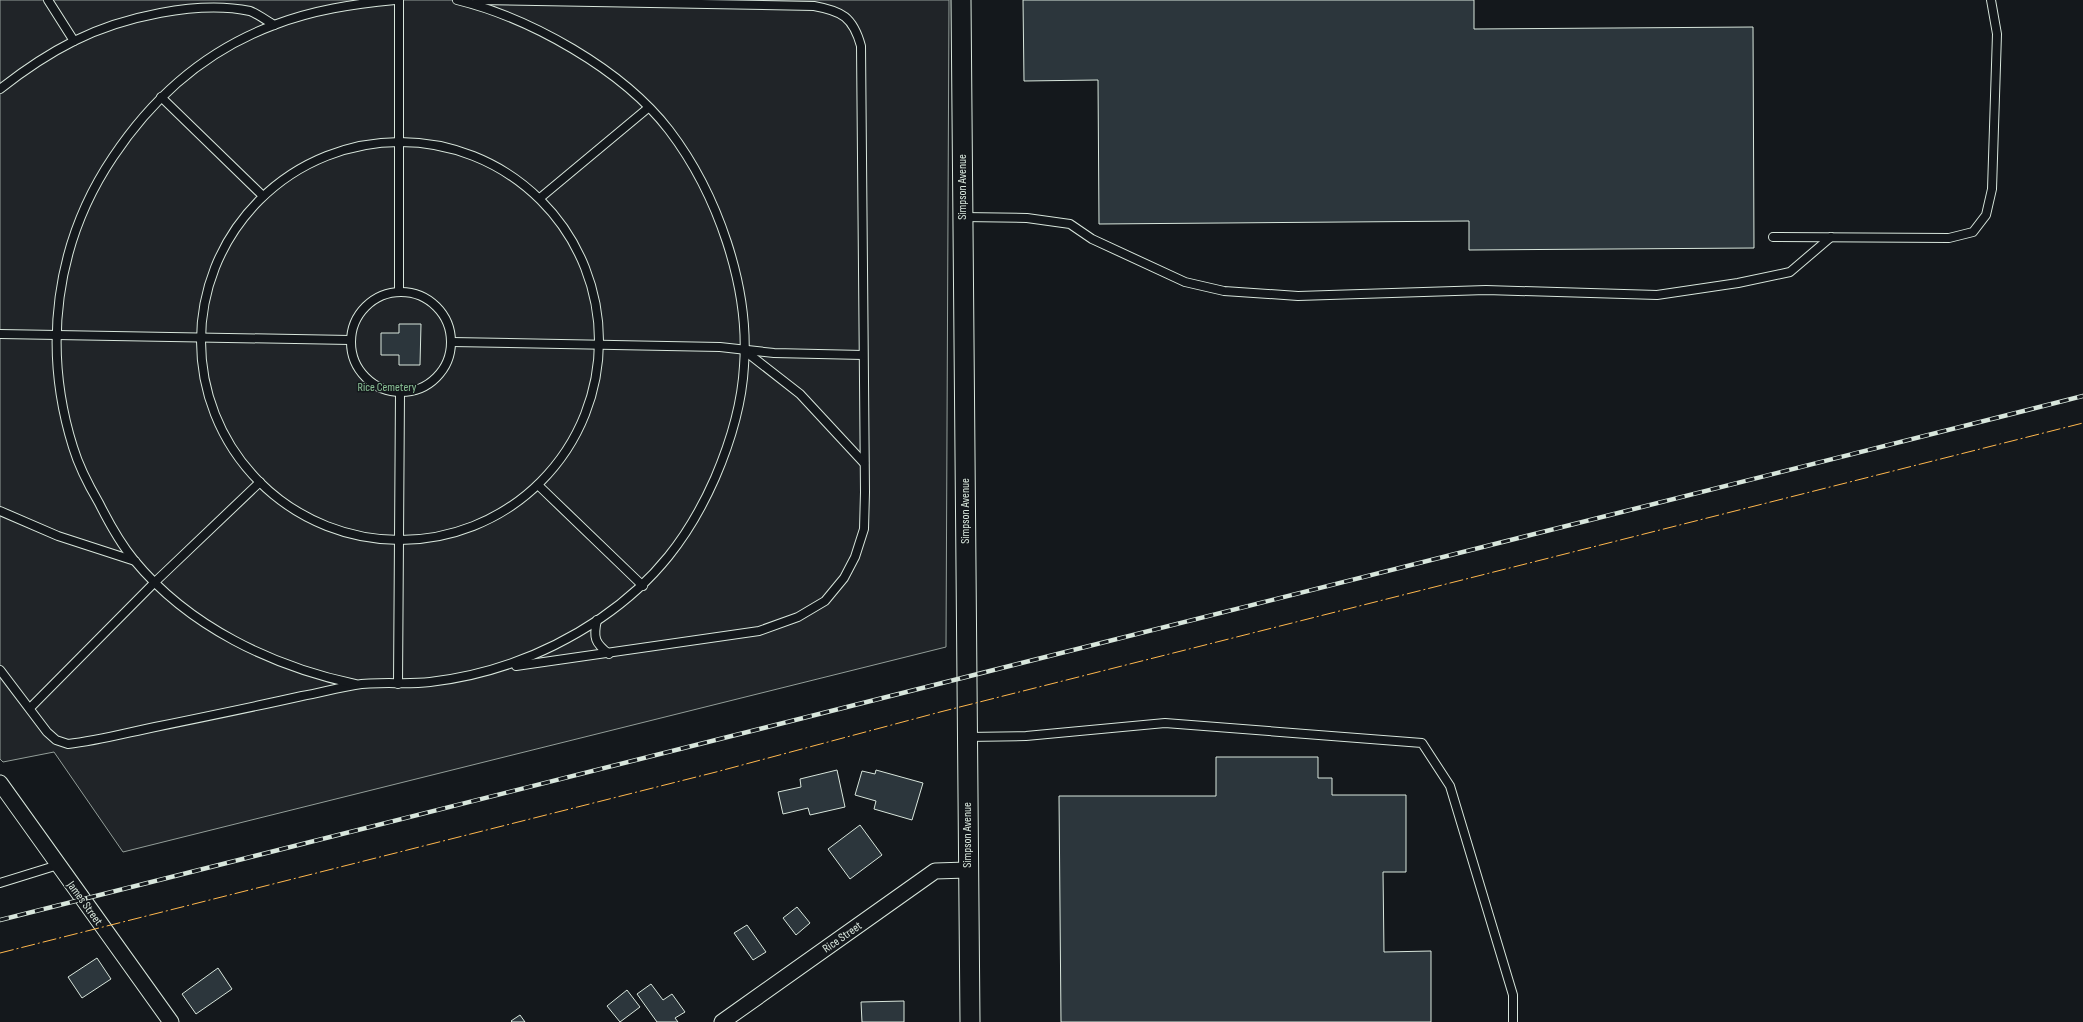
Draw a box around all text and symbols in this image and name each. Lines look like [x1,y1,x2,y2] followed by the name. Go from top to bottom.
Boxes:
[955,154,970,220] street label: Simpson Avenue
[358,380,417,395] park label: Rice Cemetery
[958,478,973,544] street label: Simpson Avenue
[960,802,975,868] street label: Simpson Avenue
[63,877,106,929] street label: James Street
[820,918,865,956] street label: Rice Street

